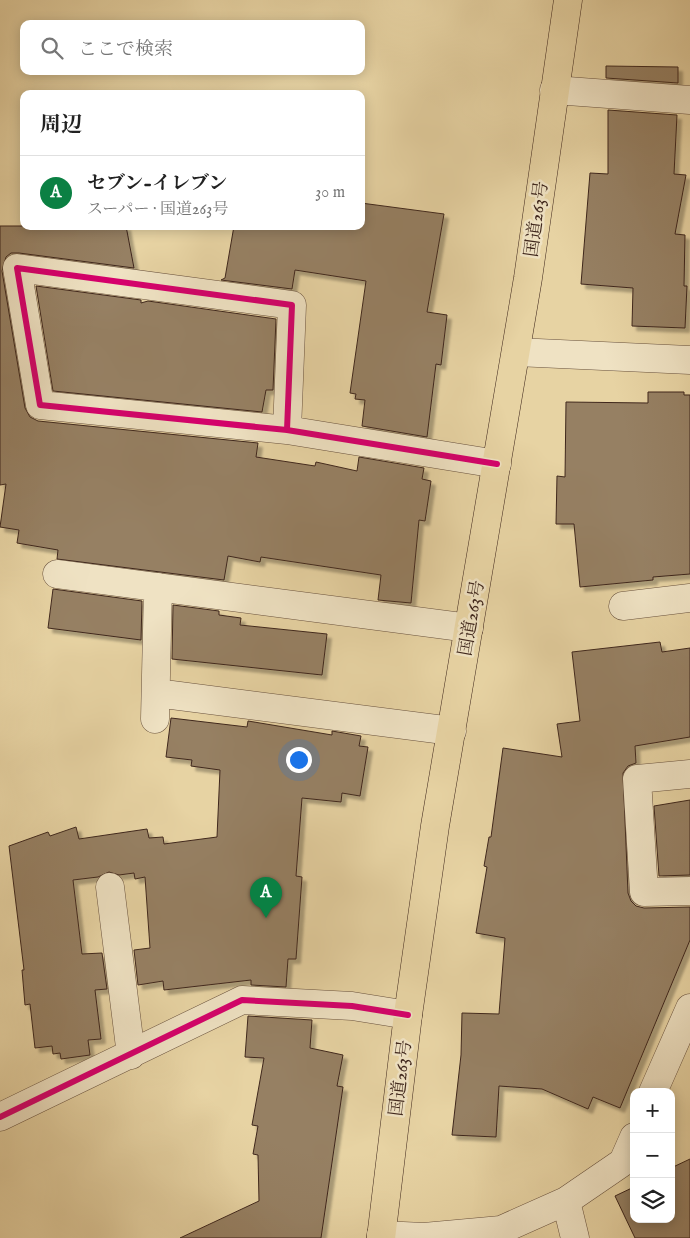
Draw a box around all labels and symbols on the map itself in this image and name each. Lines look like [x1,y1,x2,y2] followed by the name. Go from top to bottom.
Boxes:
[521,180,554,259] street label: 国道263号
[454,578,490,658] street label: 国道263号
[286,747,312,773] your location
[250,877,282,918] pin: A
[385,1039,418,1118] street label: 国道263号

